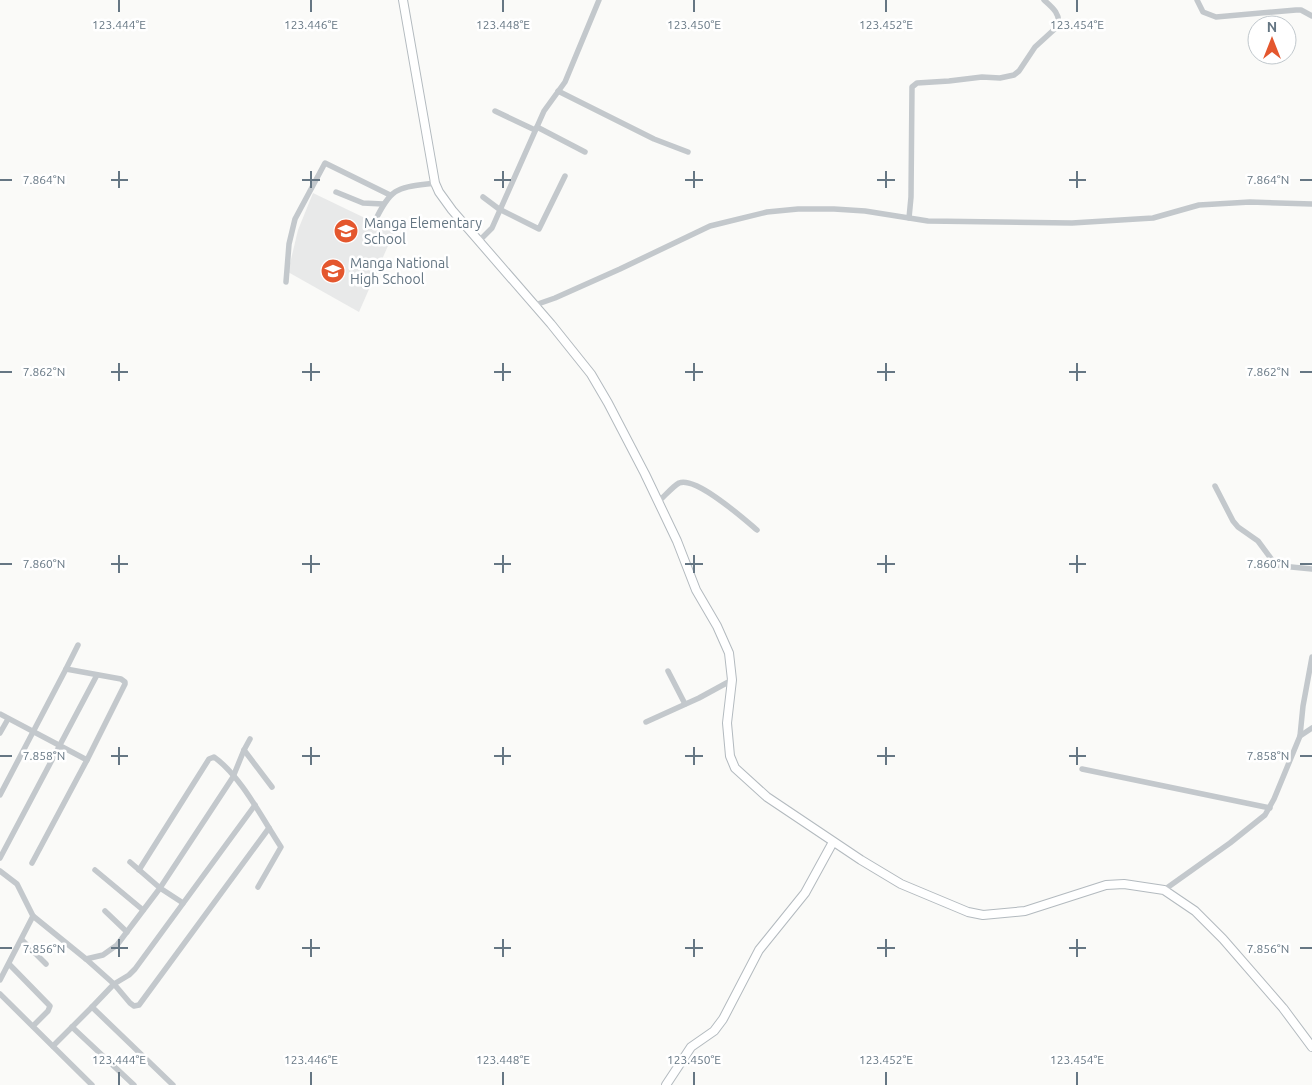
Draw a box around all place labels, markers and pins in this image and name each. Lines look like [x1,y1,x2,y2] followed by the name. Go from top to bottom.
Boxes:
[364,215,482,247] place label: Manga Elementary School
[333,218,359,244] school or university icon: Manga Elementary School
[350,255,449,287] place label: Manga National High School
[320,258,346,284] school or university icon: Manga National High School

